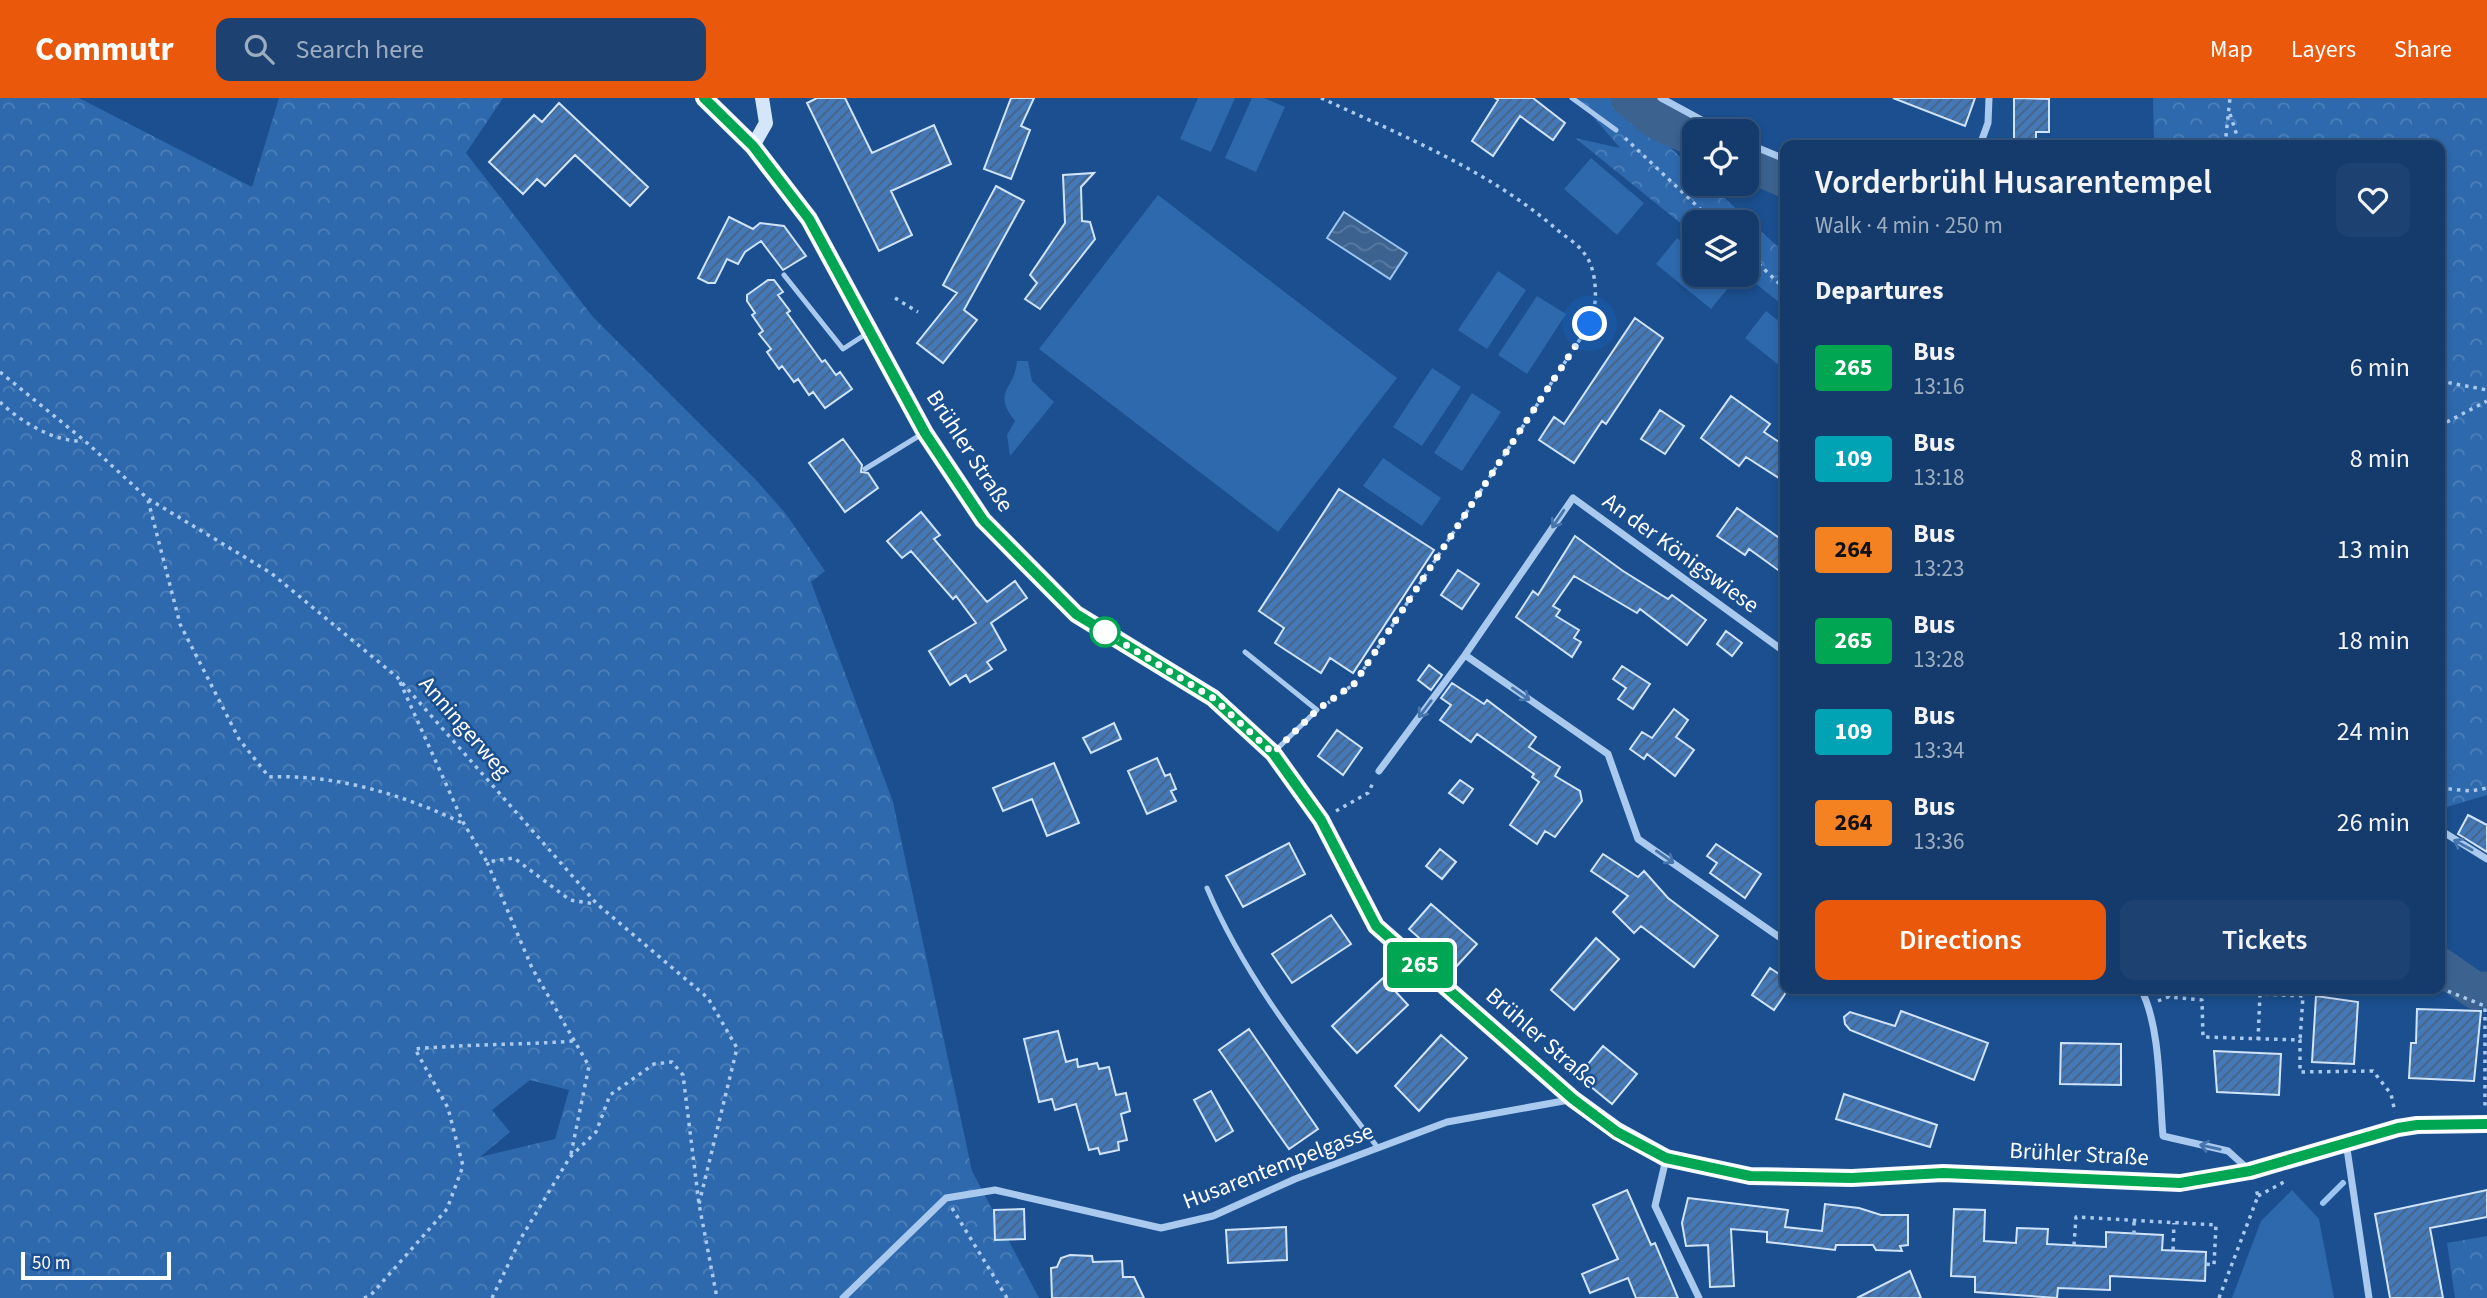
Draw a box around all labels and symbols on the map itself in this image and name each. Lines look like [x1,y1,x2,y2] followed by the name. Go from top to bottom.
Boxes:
[1572,306,1607,341] your location
[918,383,1022,519] street label: Brühler Straße
[1596,485,1766,621] street label: An der Königswiese
[1551,509,1565,529] one-way arrow
[1090,617,1120,647] unlabelled marker
[411,669,519,786] street label: Anningerweg
[1511,687,1530,701] one-way arrow
[1417,699,1432,718] one-way arrow
[2453,838,2473,852] one-way arrow
[1655,850,1674,864] one-way arrow
[1380,942,1460,988] line badge: 265
[1478,980,1606,1096] street label: Brühler Straße
[1178,1114,1378,1218] street label: Husarentempelgasse
[2008,1134,2150,1174] street label: Brühler Straße
[2199,1140,2222,1153] one-way arrow
[21,1249,172,1281] scale bar

